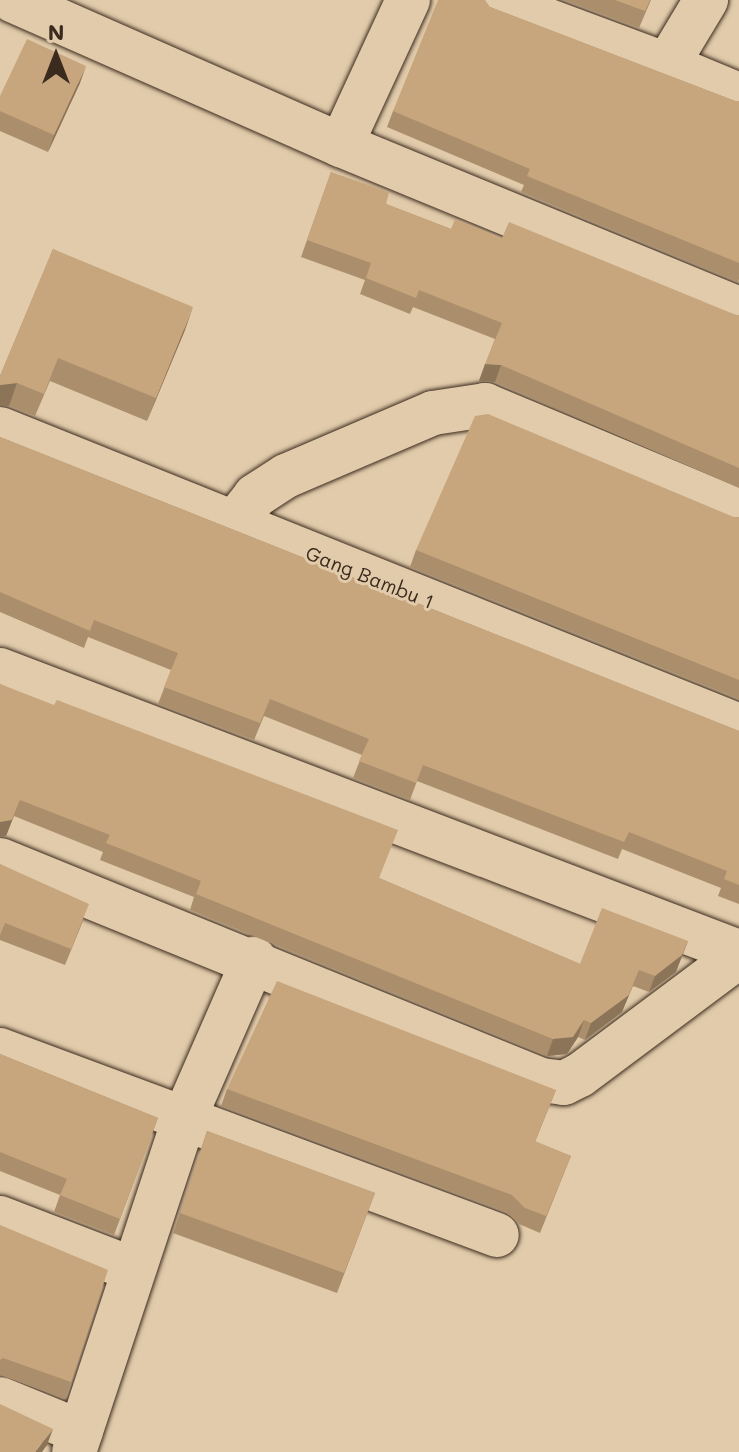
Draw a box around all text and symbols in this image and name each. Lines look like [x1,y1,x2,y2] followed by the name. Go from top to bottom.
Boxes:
[16,16,96,96] north arrow
[48,17,64,46] text: N
[302,540,438,614] street label: Gang Bambu 1

